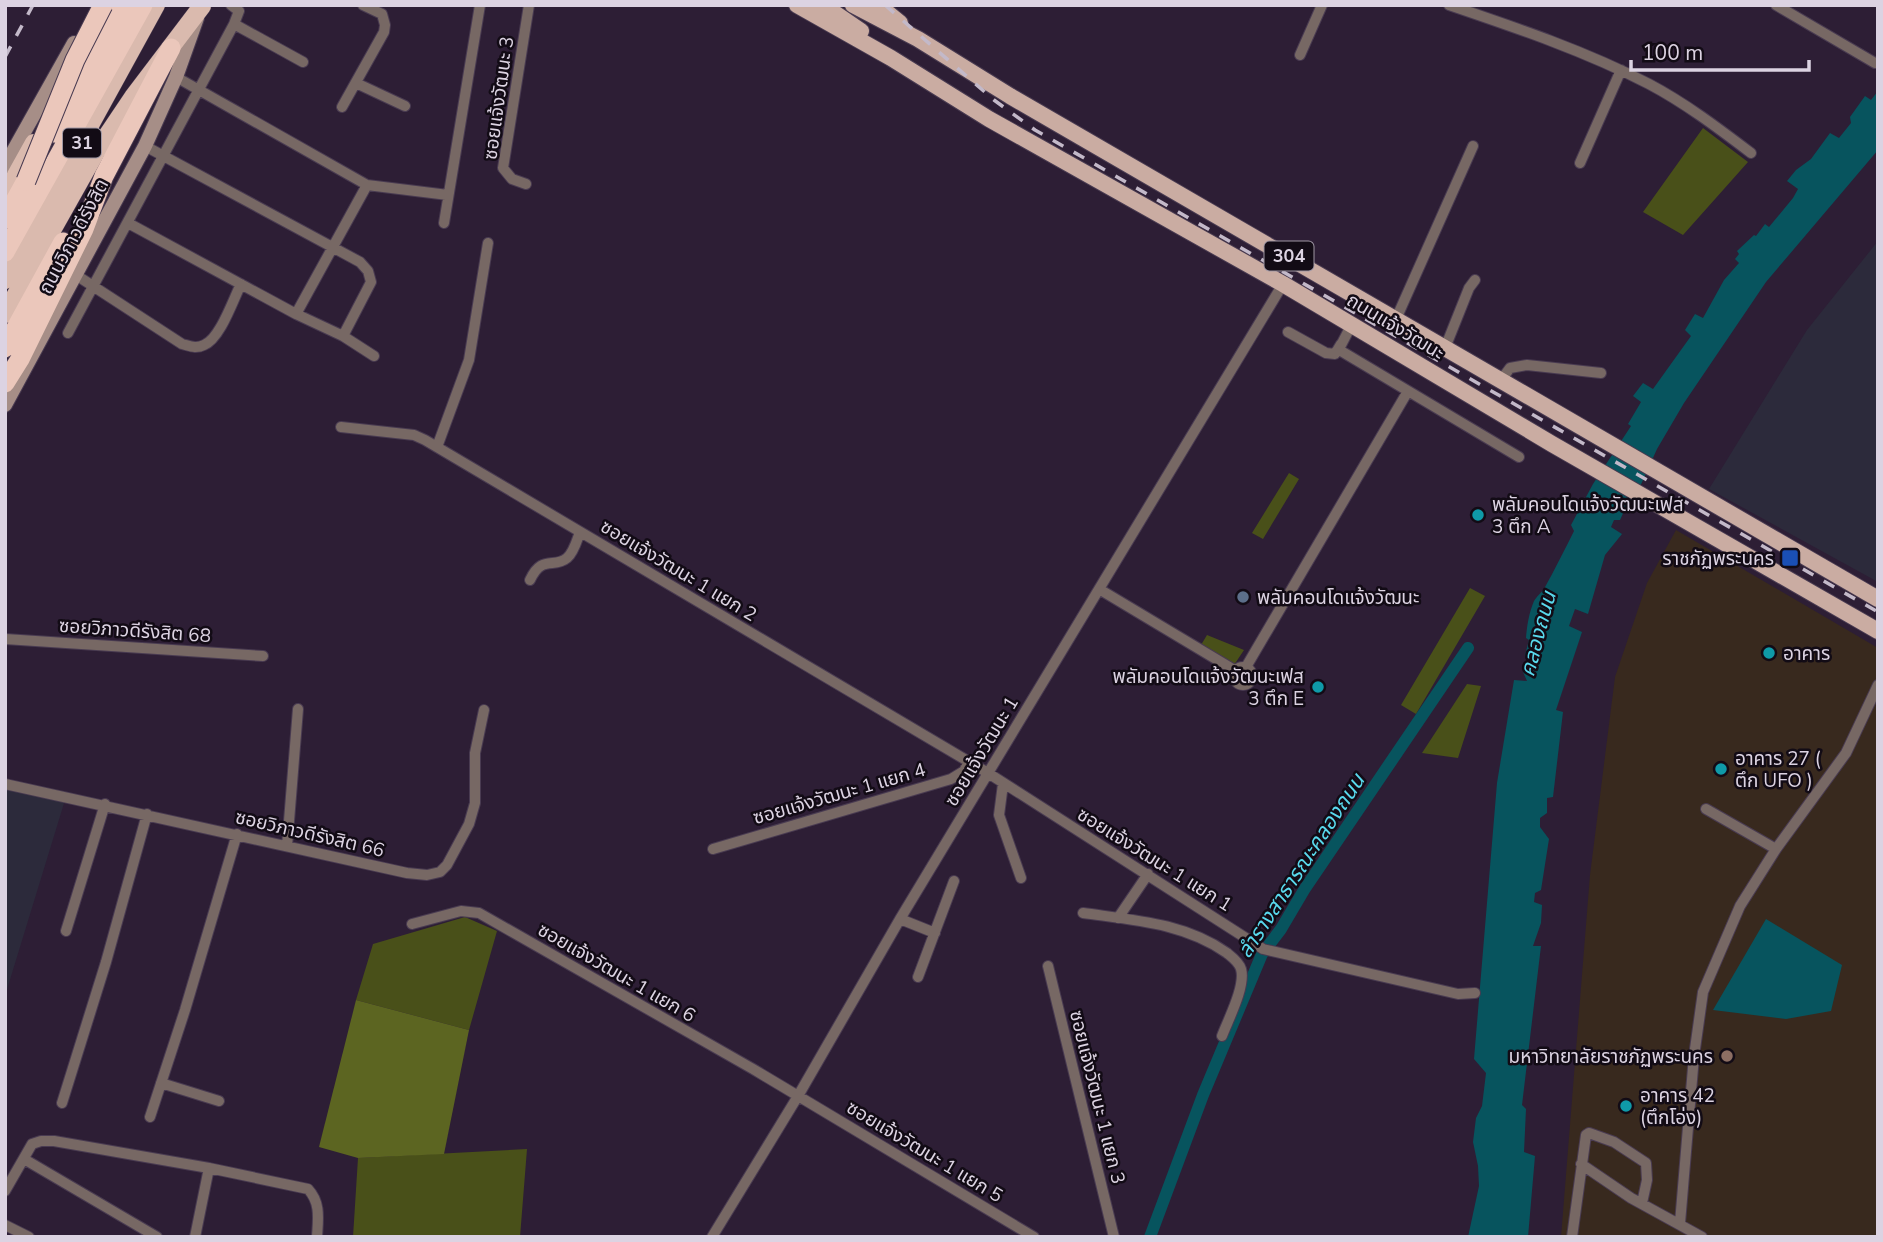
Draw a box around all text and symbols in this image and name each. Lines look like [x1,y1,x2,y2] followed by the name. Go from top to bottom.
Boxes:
[1631,28,1810,72] scale bar
[477,35,521,161] street label: ซอยแจ้งวัฒนะ 3
[1642,39,1703,67] text: 100 m
[63,128,101,158] road number: 31
[33,174,115,299] street label: ถนนวิภาวดีรังสิต
[1264,242,1314,270] road number: 304
[1342,287,1449,366] street label: ถนนแจ้งวัฒนะ
[1492,492,1684,540] place label: พลัมคอนโดแจ้งวัฒนะเฟส 3 ตึก A
[1470,507,1486,523] marker: พลัมคอนโดแจ้งวัฒนะเฟส 3 ตึก A
[595,514,762,628] street label: ซอยแจ้งวัฒนะ 1 แยก 2
[1662,546,1774,572] place label: ราชภัฏพระนคร
[1780,548,1800,568] marker: ราชภัฏพระนคร
[1257,585,1419,611] place label: พลัมคอนโดแจ้งวัฒนะ
[1513,587,1563,679] water label: คลองถนน
[1235,589,1251,605] marker: พลัมคอนโดแจ้งวัฒนะ
[58,613,212,649] street label: ซอยวิภาวดีรังสิต 68
[1783,641,1830,667] place label: อาคาร
[1761,645,1777,661] marker: อาคาร
[1112,664,1304,712] place label: พลัมคอนโดแจ้งวัฒนะเฟส 3 ตึก E
[1310,679,1326,695] marker: พลัมคอนโดแจ้งวัฒนะเฟส 3 ตึก E
[939,692,1025,811] street label: ซอยแจ้งวัฒนะ 1
[1735,746,1821,794] place label: อาคาร 27 ( ตึก UFO )
[750,757,929,831] street label: ซอยแจ้งวัฒนะ 1 แยก 4
[1713,761,1729,777] marker: อาคาร 27 ( ตึก UFO )
[1231,768,1372,963] water label: ลำรางสาธารณะคลองถนน
[1072,802,1237,918] street label: ซอยแจ้งวัฒนะ 1 แยก 1
[233,804,387,864] street label: ซอยวิภาวดีรังสิต 66
[533,917,700,1029] street label: ซอยแจ้งวัฒนะ 1 แยก 6
[1063,1008,1131,1187] street label: ซอยแจ้งวัฒนะ 1 แยก 3
[1509,1044,1713,1070] place label: มหาวิทยาลัยราชภัฏพระนคร
[1719,1048,1735,1064] marker: มหาวิทยาลัยราชภัฏพระนคร
[1640,1083,1715,1131] place label: อาคาร 42 (ตึกโอ่ง)
[841,1095,1008,1209] street label: ซอยแจ้งวัฒนะ 1 แยก 5
[1618,1098,1634,1114] marker: อาคาร 42 (ตึกโอ่ง)

